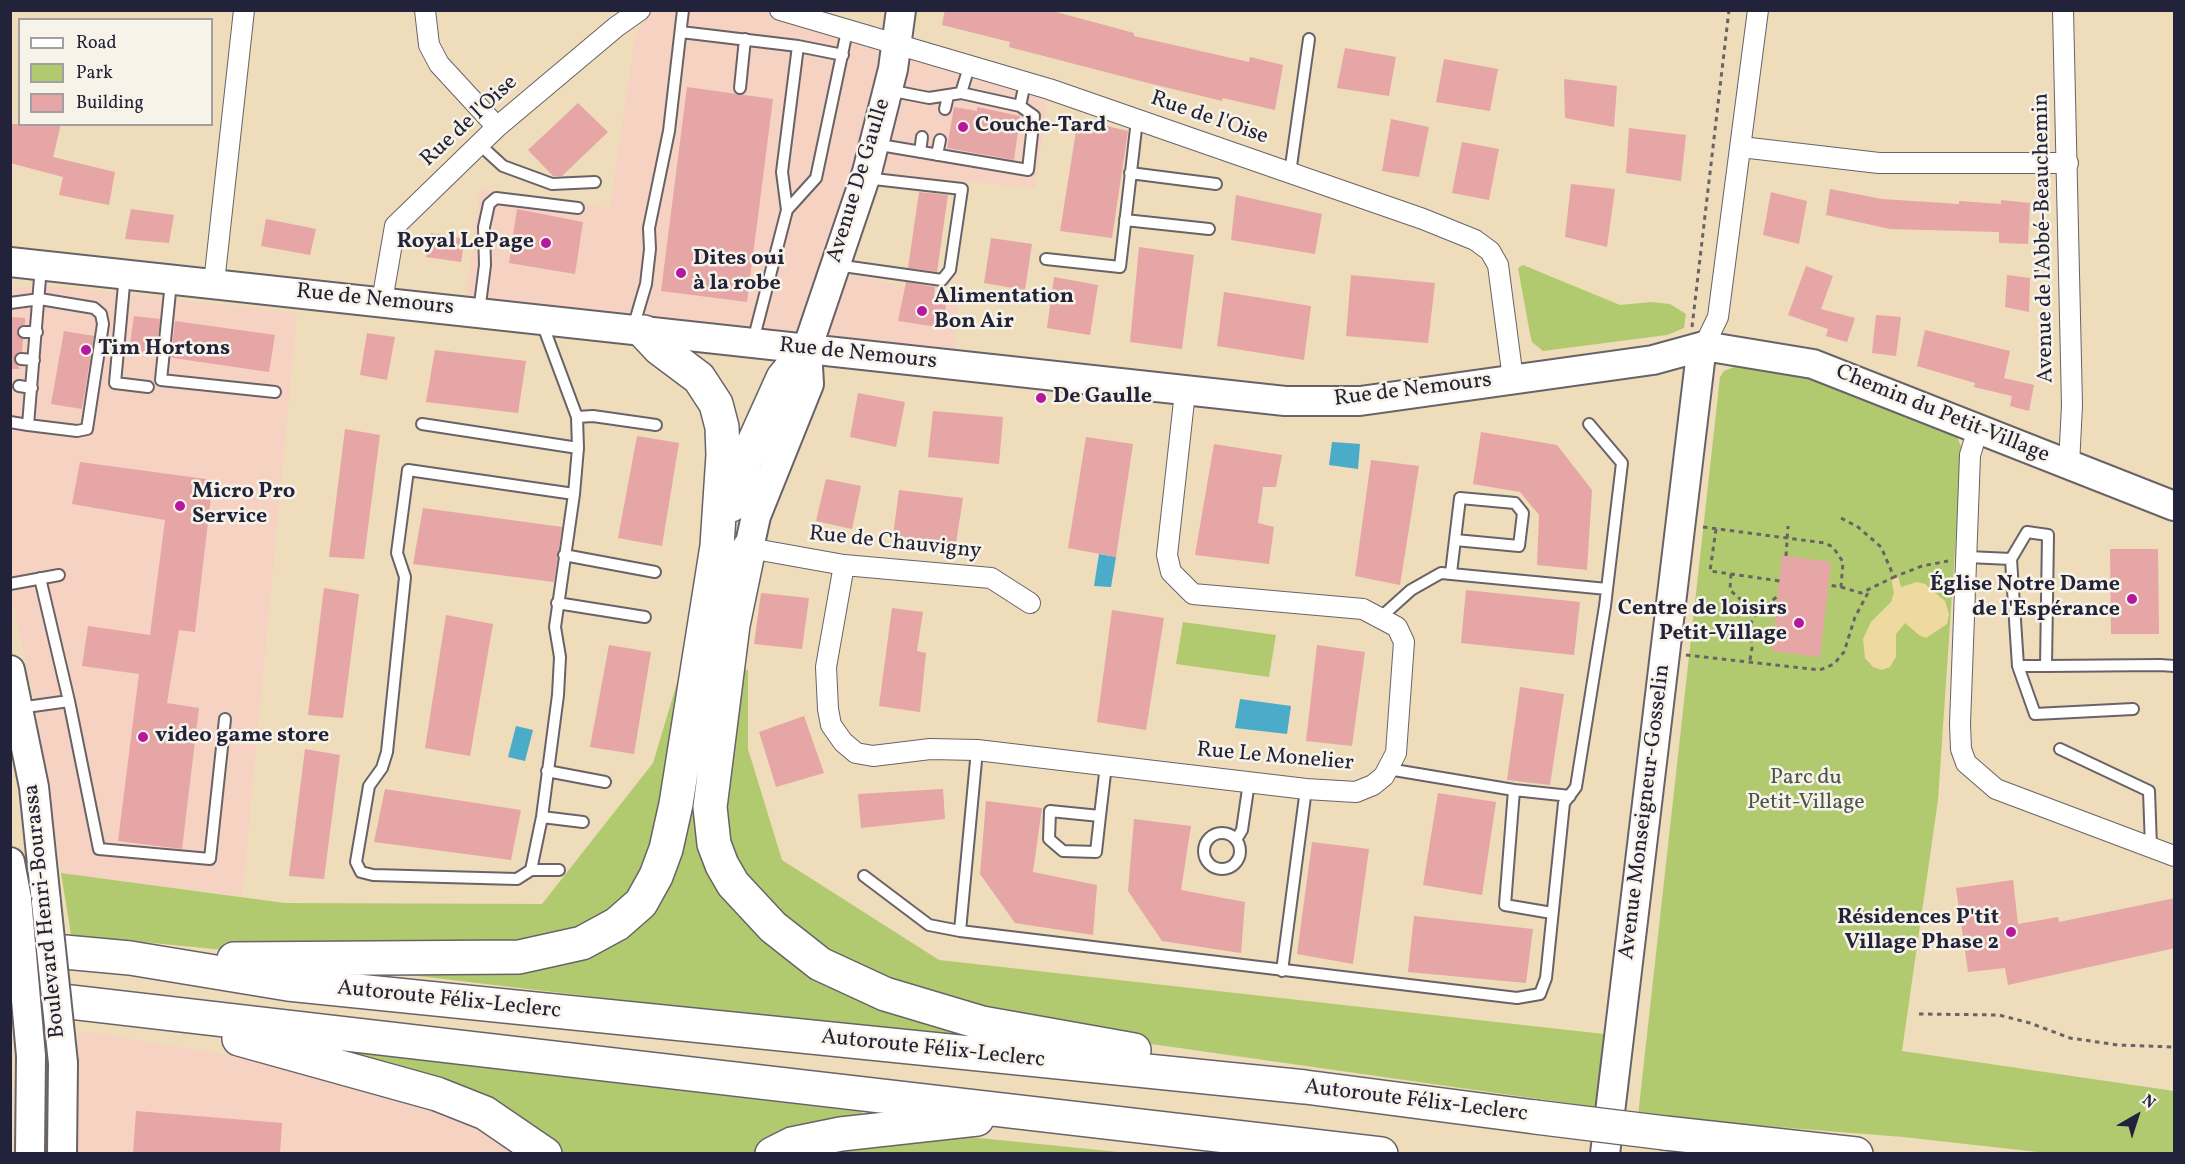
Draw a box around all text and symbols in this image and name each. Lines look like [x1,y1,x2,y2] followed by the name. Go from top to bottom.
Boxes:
[18,18,213,126] legend
[76,31,117,56] text: Road
[76,61,113,86] text: Park
[416,70,524,174] street label: Rue de l'Oise
[1147,87,1271,151] street label: Rue de l'Oise
[76,91,144,116] text: Building
[2029,93,2061,383] street label: Avenue de l'Abbé-Beauchemin
[822,96,898,266] street label: Avenue De Gaulle
[975,114,1106,140] place label: Couche-Tard
[956,120,970,134] marker: Couche-Tard
[397,230,534,256] place label: Royal LePage
[539,236,553,250] marker: Royal LePage
[693,247,785,298] place label: Dites oui à la robe
[674,266,688,280] marker: Dites oui à la robe
[295,280,455,322] street label: Rue de Nemours
[934,285,1074,336] place label: Alimentation Bon Air
[915,304,929,318] marker: Alimentation Bon Air
[778,334,938,376] street label: Rue de Nemours
[98,337,230,363] place label: Tim Hortons
[79,343,93,357] marker: Tim Hortons
[1831,360,2053,470] street label: Chemin du Petit-Village
[1333,368,1493,414] street label: Rue de Nemours
[1053,385,1152,411] place label: De Gaulle
[1034,391,1048,405] marker: De Gaulle
[192,480,295,532] place label: Micro Pro Service
[173,499,187,513] marker: Micro Pro Service
[807,522,983,566] street label: Rue de Chauvigny
[1930,573,2120,624] place label: Église Notre Dame de l'Espérance
[2125,592,2139,606] marker: Église Notre Dame de l'Espérance
[1618,597,1787,648] place label: Centre de loisirs Petit-Village
[1792,616,1806,630] marker: Centre de loisirs Petit-Village
[1615,663,1677,961] street label: Avenue Monseigneur-Gosselin
[155,724,329,750] place label: video game store
[136,730,150,744] marker: video game store
[1195,738,1355,778] street label: Rue Le Monelier
[1747,766,1865,818] park label: Parc du Petit-Village
[20,783,72,1039] street label: Boulevard Henri-Bourassa
[1837,906,1999,957] place label: Résidences P'tit Village Phase 2
[2004,925,2018,939] marker: Résidences P'tit Village Phase 2
[336,976,562,1026] street label: Autoroute Félix-Leclerc
[820,1025,1046,1075] street label: Autoroute Félix-Leclerc
[1303,1075,1529,1129] street label: Autoroute Félix-Leclerc
[2107,1086,2167,1146] north arrow
[2137,1090,2160,1114] text: N

